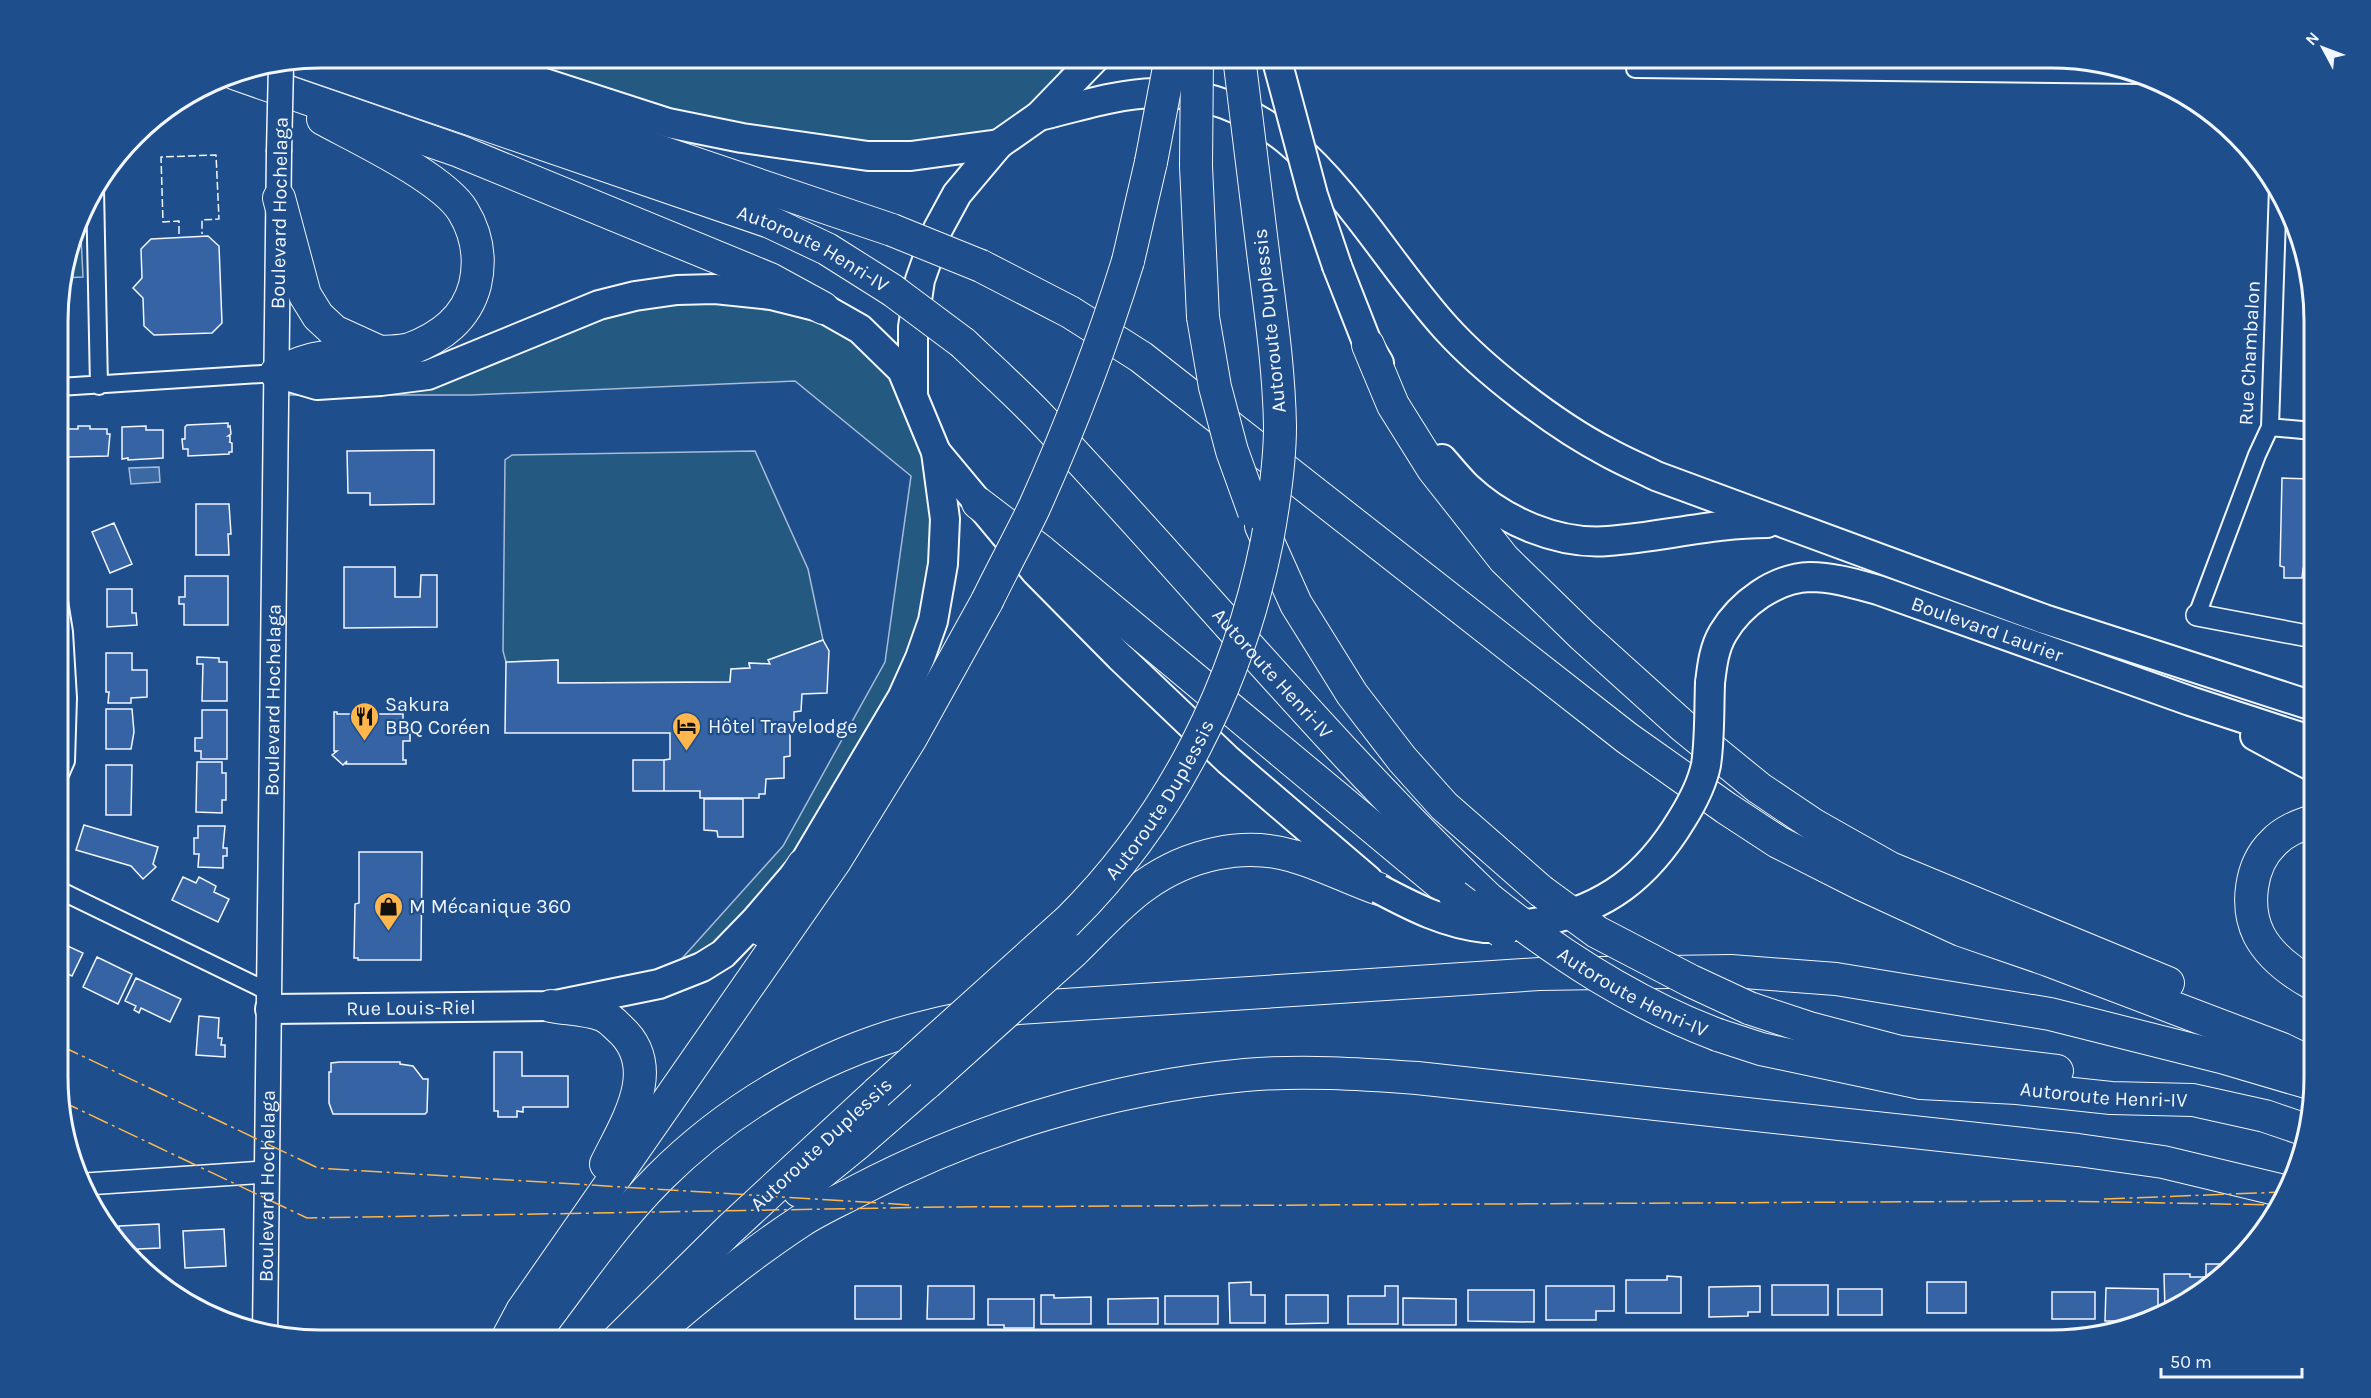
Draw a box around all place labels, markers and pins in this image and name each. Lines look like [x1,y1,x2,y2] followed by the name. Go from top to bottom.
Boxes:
[385,693,491,739] place label: Sakura BBQ Coréen
[348,700,380,742] restaurant icon: Sakura BBQ Coréen
[671,710,703,752] hotel icon: Hôtel Travelodge
[708,715,858,738] place label: Hôtel Travelodge
[372,890,404,932] shop icon: M Mécanique 360
[409,895,571,918] place label: M Mécanique 360

